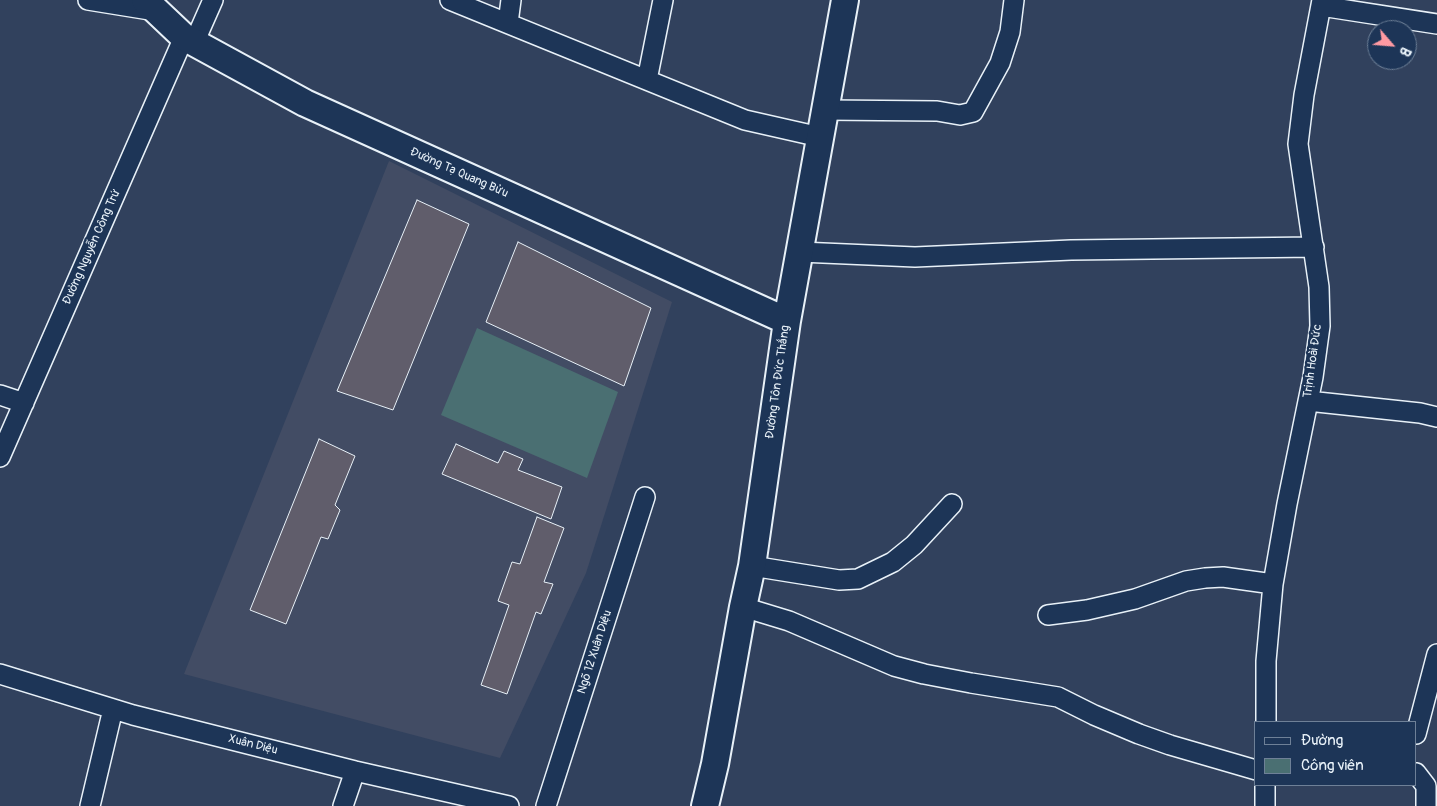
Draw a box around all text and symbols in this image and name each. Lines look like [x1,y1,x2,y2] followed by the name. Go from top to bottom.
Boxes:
[1367,20,1417,70] north arrow
[1396,44,1414,59] text: B
[408,145,510,201] street label: Đường Tạ Quang Bửu
[60,187,124,307] street label: Đường Nguyễn Công Trứ
[1301,323,1325,399] street label: Trịnh Hoài Đức
[763,324,793,440] street label: Đường Tôn Đức Thắng
[575,608,615,696] street label: Ngõ 12 Xuân Diệu
[1254,721,1417,786] legend
[1301,731,1343,750] text: Đường
[227,732,279,758] street label: Xuân Diệu
[1301,756,1364,775] text: Công viên

